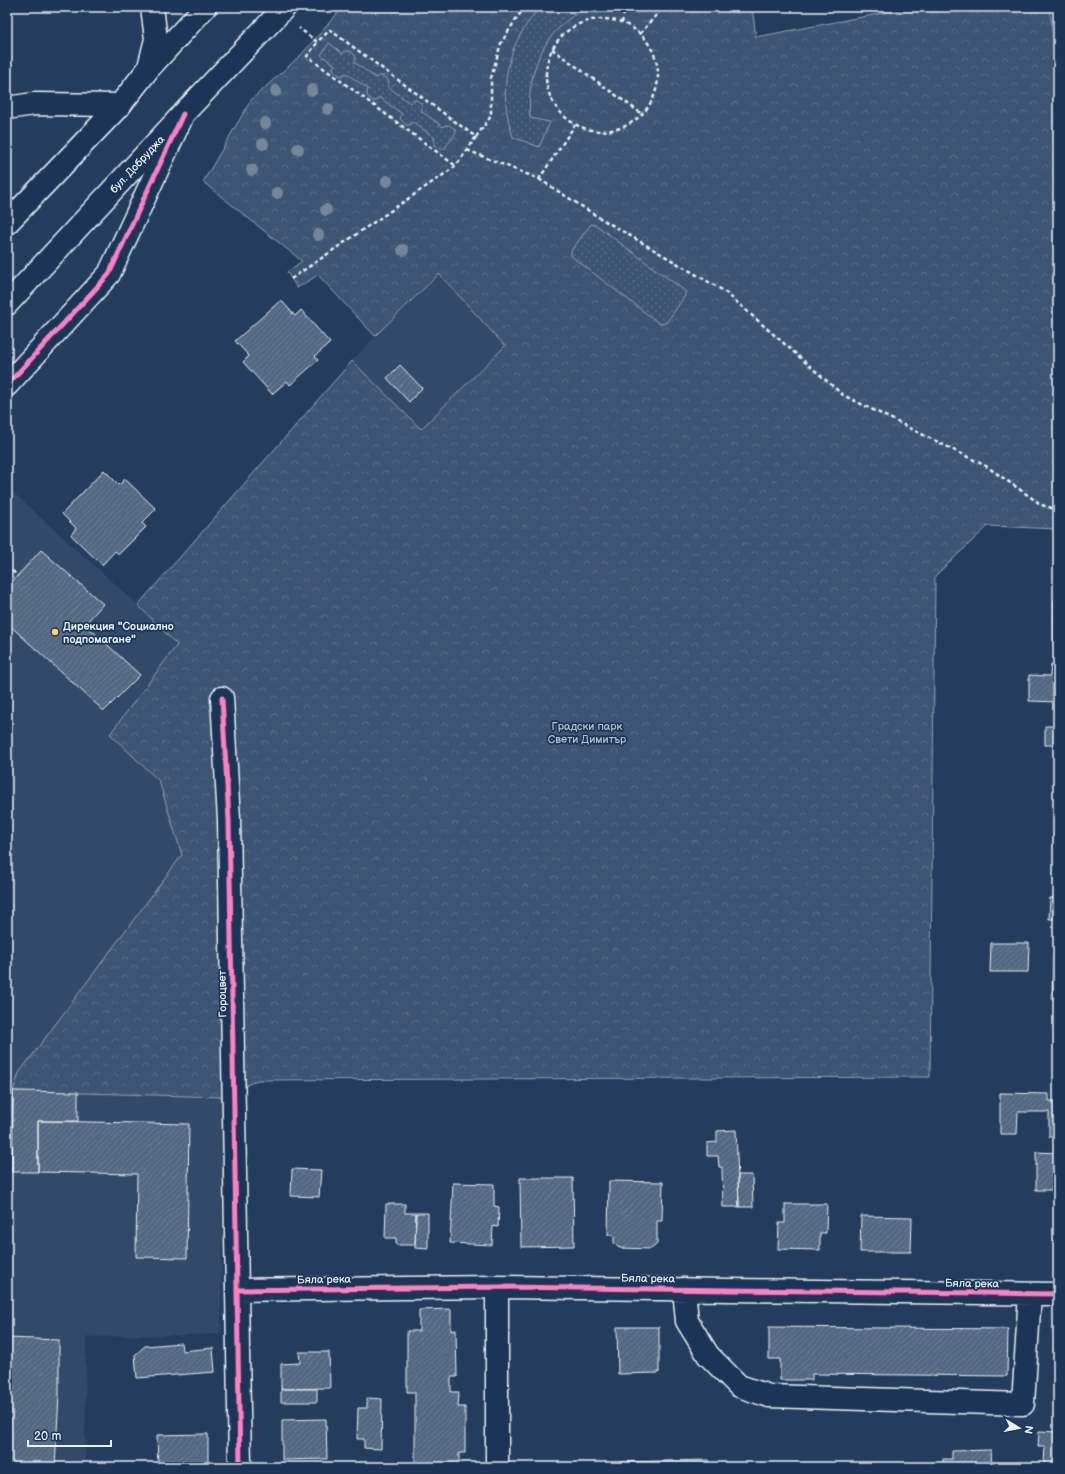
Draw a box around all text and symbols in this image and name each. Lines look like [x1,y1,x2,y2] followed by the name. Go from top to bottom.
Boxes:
[107,133,168,196] street label: бул. Добруджа
[63,620,174,646] place label: Дирекция "Социално подпомагане"
[50,627,60,637] marker: Дирекция "Социално подпомагане"
[548,720,627,746] park label: Градски парк Свети Димитър
[216,970,229,1018] street label: Гороцвет
[621,1272,676,1285] street label: Бяла река
[297,1273,352,1286] street label: Бяла река
[945,1277,1000,1290] street label: Бяла река
[999,1408,1039,1448] north arrow
[28,1422,111,1448] scale bar
[1021,1424,1035,1435] text: N
[34,1429,61,1444] text: 20 m

